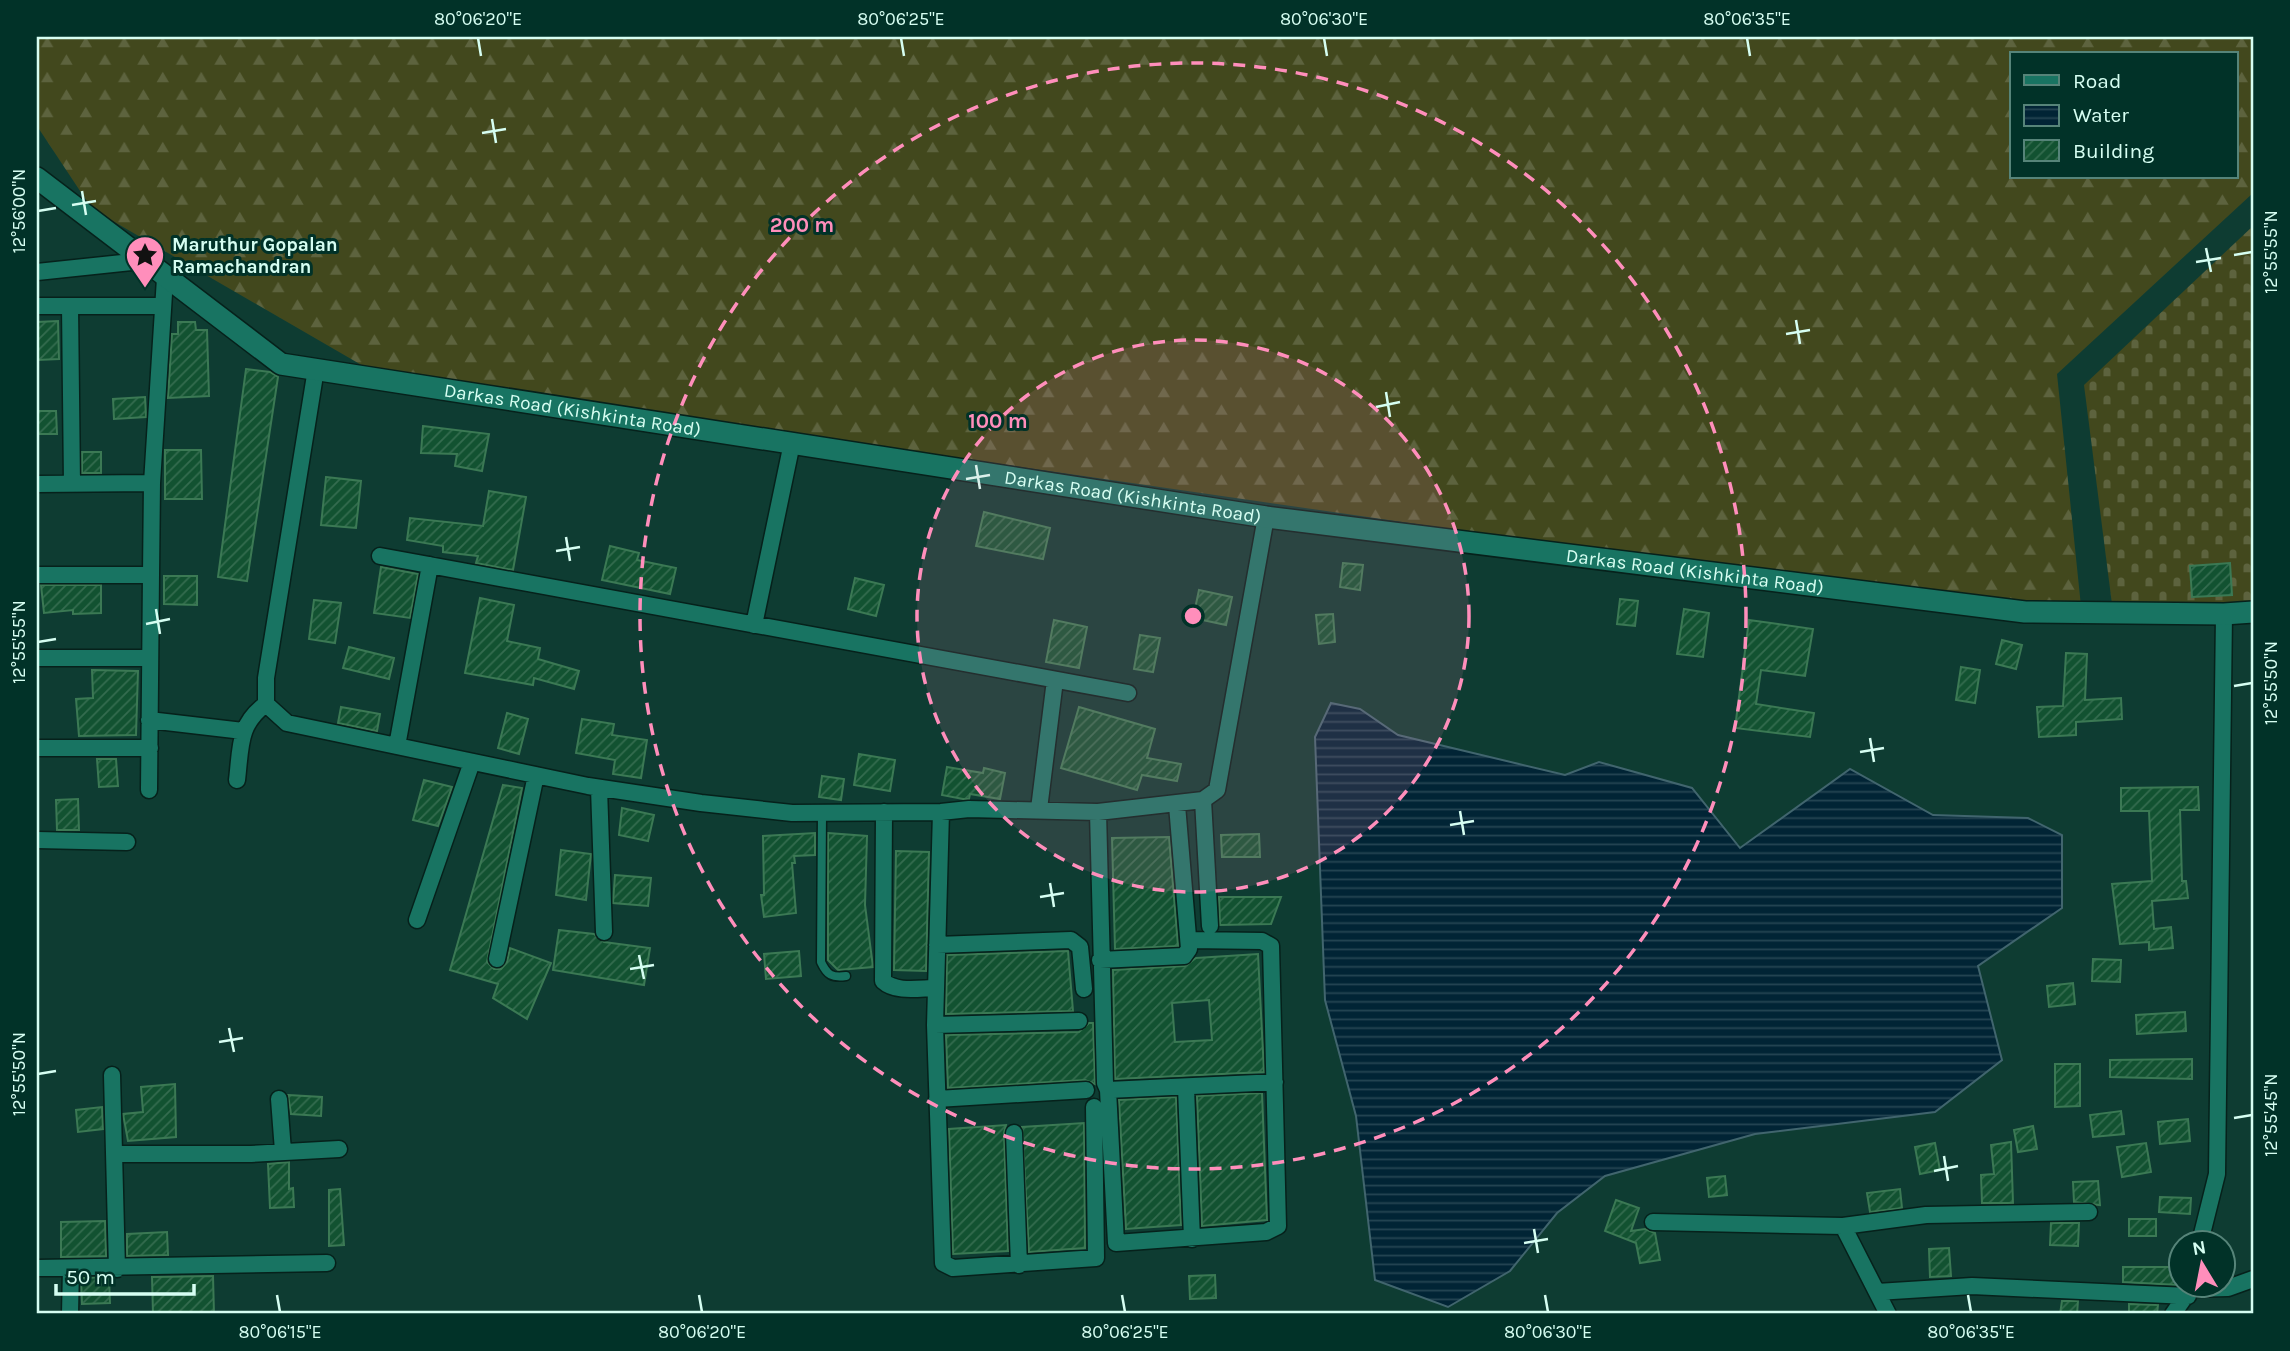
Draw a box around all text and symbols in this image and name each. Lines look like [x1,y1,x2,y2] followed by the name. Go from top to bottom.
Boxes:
[434,8,522,30] text: 80°06'20"E
[857,8,945,30] text: 80°06'25"E
[1280,8,1368,30] text: 80°06'30"E
[1703,8,1791,30] text: 80°06'35"E
[2010,52,2238,178] legend
[2073,69,2121,93] text: Road
[2073,103,2129,127] text: Water
[2073,139,2154,163] text: Building
[8,169,30,253] text: 12°56'00"N
[2260,210,2282,294] text: 12°55'55"N
[770,213,834,237] text: 200 m
[124,234,166,289] place icon: Maruthur Gopalan Ramachandran
[172,234,338,278] place label: Maruthur Gopalan Ramachandran
[442,379,703,441] street label: Darkas Road (Kishkinta Road)
[968,409,1028,433] text: 100 m
[1003,467,1263,528] street label: Darkas Road (Kishkinta Road)
[1565,545,1825,599] street label: Darkas Road (Kishkinta Road)
[8,600,30,684] text: 12°55'55"N
[1181,604,1205,628] centre of rings
[2260,641,2282,725] text: 12°55'50"N
[8,1032,30,1116] text: 12°55'50"N
[2260,1073,2282,1157] text: 12°55'45"N
[2168,1228,2238,1298] north arrow
[2191,1236,2208,1260] text: N
[56,1253,194,1297] scale bar
[66,1265,115,1289] text: 50 m
[238,1321,322,1343] text: 80°06'15"E
[658,1321,746,1343] text: 80°06'20"E
[1081,1321,1169,1343] text: 80°06'25"E
[1504,1321,1592,1343] text: 80°06'30"E
[1927,1321,2015,1343] text: 80°06'35"E

